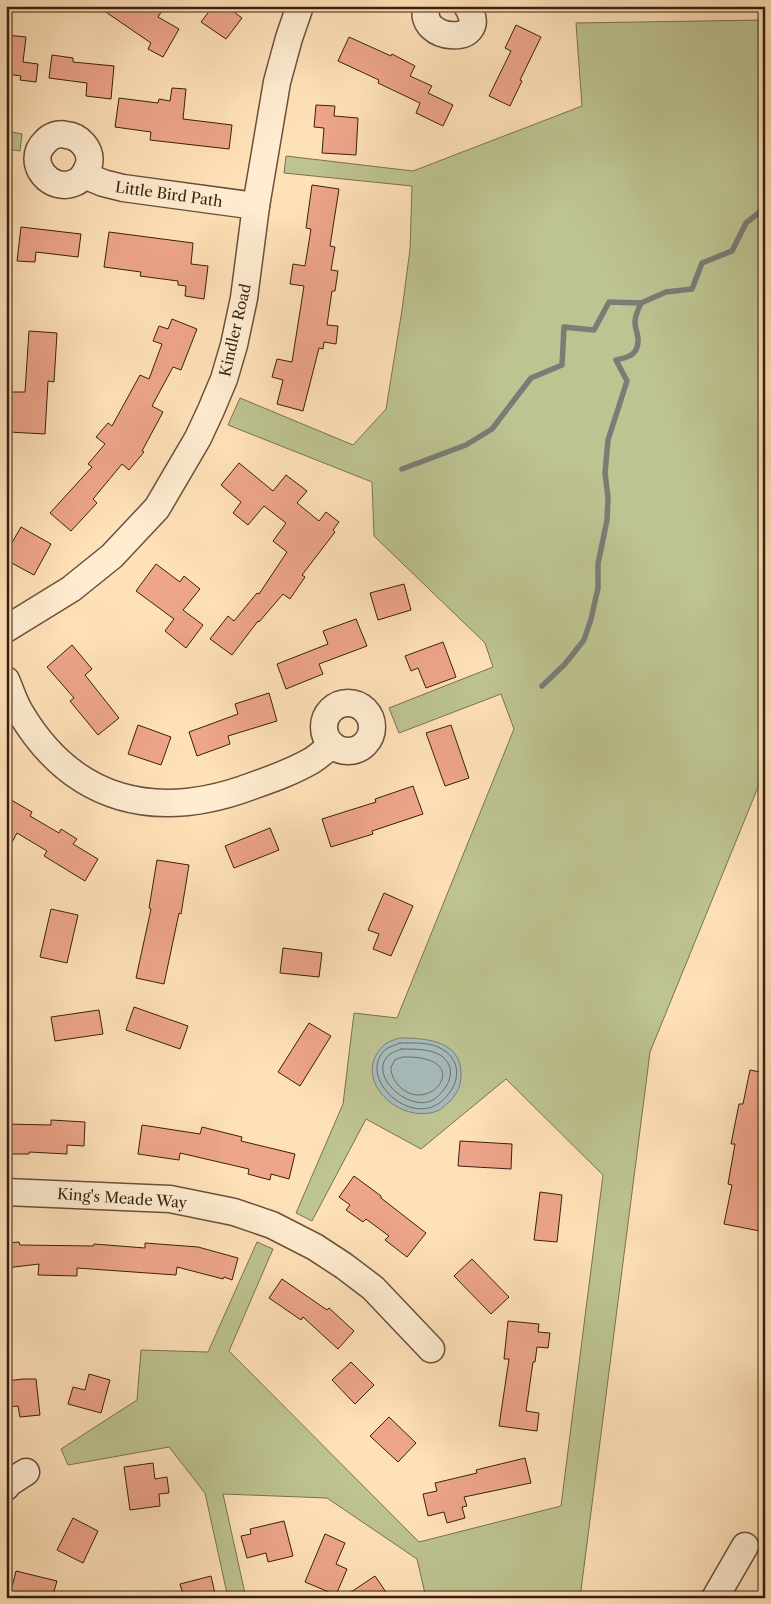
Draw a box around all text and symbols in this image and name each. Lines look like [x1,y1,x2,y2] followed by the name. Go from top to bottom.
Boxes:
[114,177,225,211] street label: Little Bird Path
[215,282,255,378] street label: Kindler Road
[56,1184,188,1212] street label: King's Meade Way

